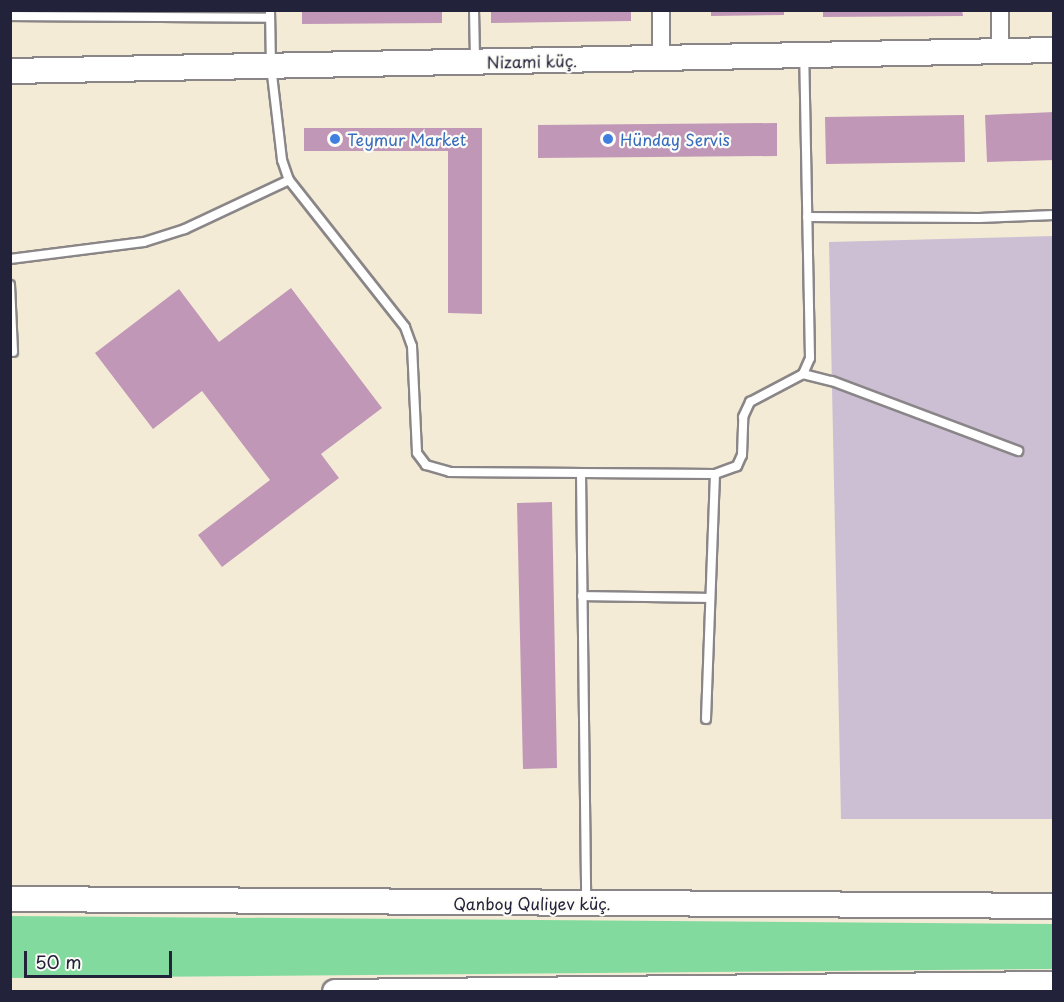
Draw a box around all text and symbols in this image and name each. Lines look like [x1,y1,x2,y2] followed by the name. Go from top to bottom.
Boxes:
[486,51,578,71] street label: Nizami küç.
[347,129,467,149] place label: Teymur Market
[620,129,730,149] place label: Hünday Servis
[328,132,342,146] marker: Teymur Market
[601,132,615,146] marker: Hünday Servis
[453,893,611,913] street label: Qanboy Quliyev küç.
[27,939,176,977] scale bar
[35,948,82,975] text: 50 m

